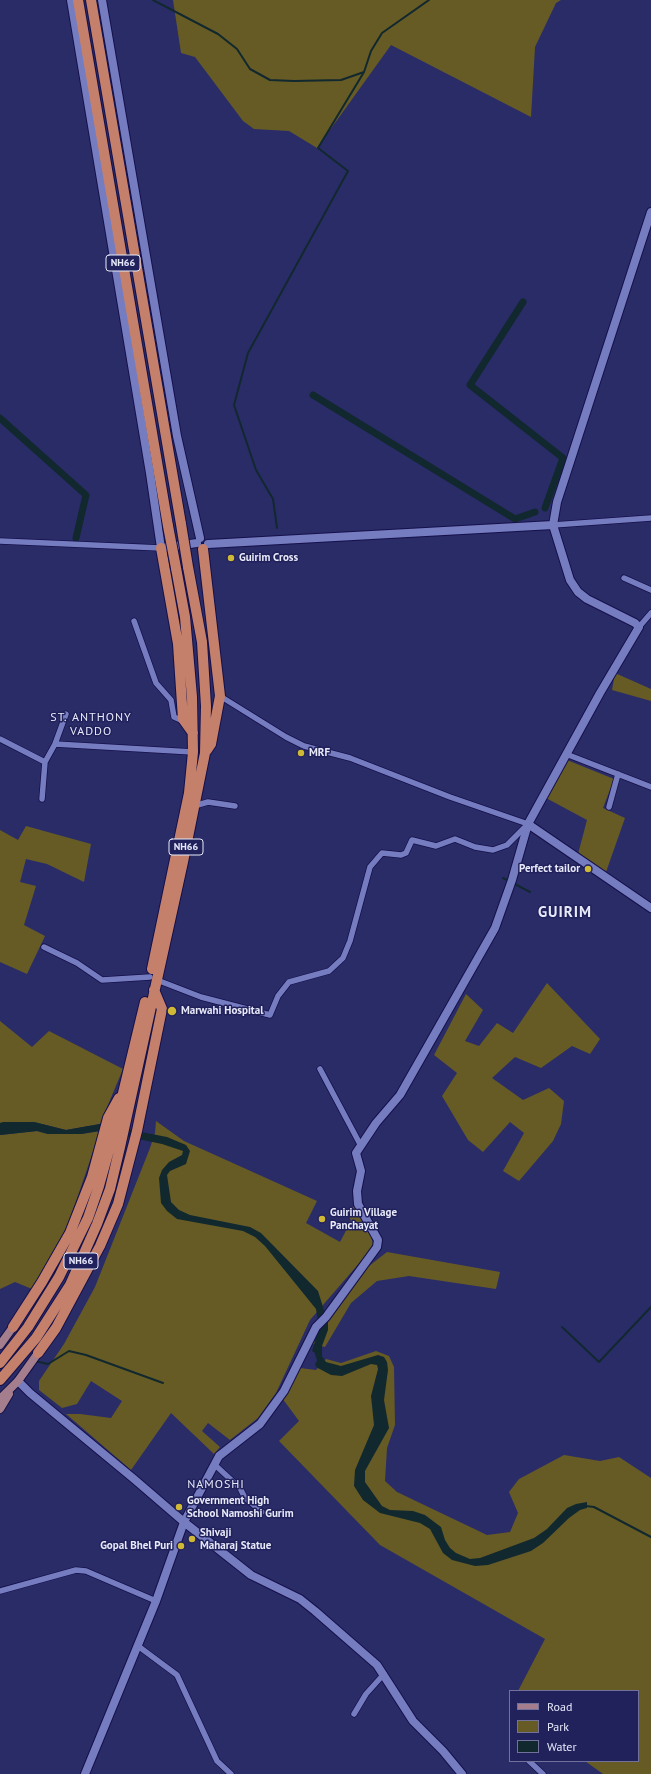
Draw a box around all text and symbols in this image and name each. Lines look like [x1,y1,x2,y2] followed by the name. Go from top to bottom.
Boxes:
[106,255,140,271] road number: NH66
[239,551,298,565] place label: Guirim Cross
[226,553,236,563] marker: Guirim Cross
[50,711,132,739] district label: ST. ANTHONY VADDO
[309,746,330,760] place label: MRF
[296,748,306,758] marker: MRF
[169,839,203,855] road number: NH66
[519,862,580,876] place label: Perfect tailor
[583,864,593,874] marker: Perfect tailor
[538,904,592,922] district label: GUIRIM
[181,1004,263,1018] place label: Marwahi Hospital
[166,1005,178,1017] marker: Marwahi Hospital
[330,1206,397,1232] place label: Guirim Village Panchayat
[317,1214,327,1224] marker: Guirim Village Panchayat
[64,1253,98,1269] road number: NH66
[187,1478,245,1492] district label: NAMOSHI
[187,1494,294,1520] place label: Government High School Namoshi Gurim
[174,1502,184,1512] marker: Government High School Namoshi Gurim
[200,1526,271,1552] place label: Shivaji Maharaj Statue
[187,1534,197,1544] marker: Shivaji Maharaj Statue
[100,1539,173,1553] place label: Gopal Bhel Puri
[176,1541,186,1551] marker: Gopal Bhel Puri
[509,1690,639,1762] legend
[547,1699,572,1714] text: Road
[547,1719,569,1734] text: Park
[547,1739,577,1754] text: Water

